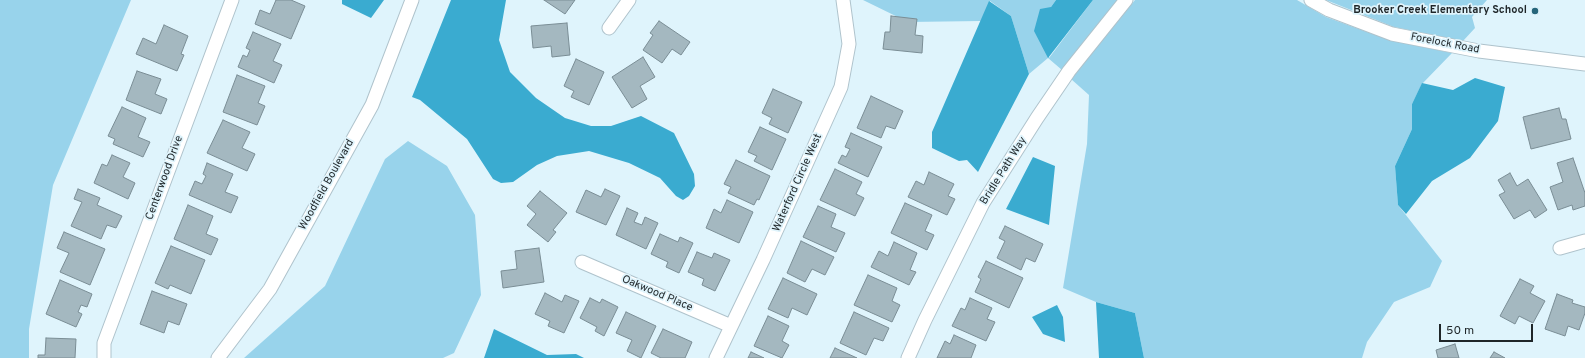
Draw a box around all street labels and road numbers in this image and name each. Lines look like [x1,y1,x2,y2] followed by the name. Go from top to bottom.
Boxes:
[1409,31,1481,57] street label: Forelock Road
[770,132,826,234] street label: Waterford Circle West
[144,134,186,222] street label: Centerwood Drive
[978,135,1030,207] street label: Bridle Path Way
[297,137,357,233] street label: Woodfield Boulevard
[620,273,694,315] street label: Oakwood Place

